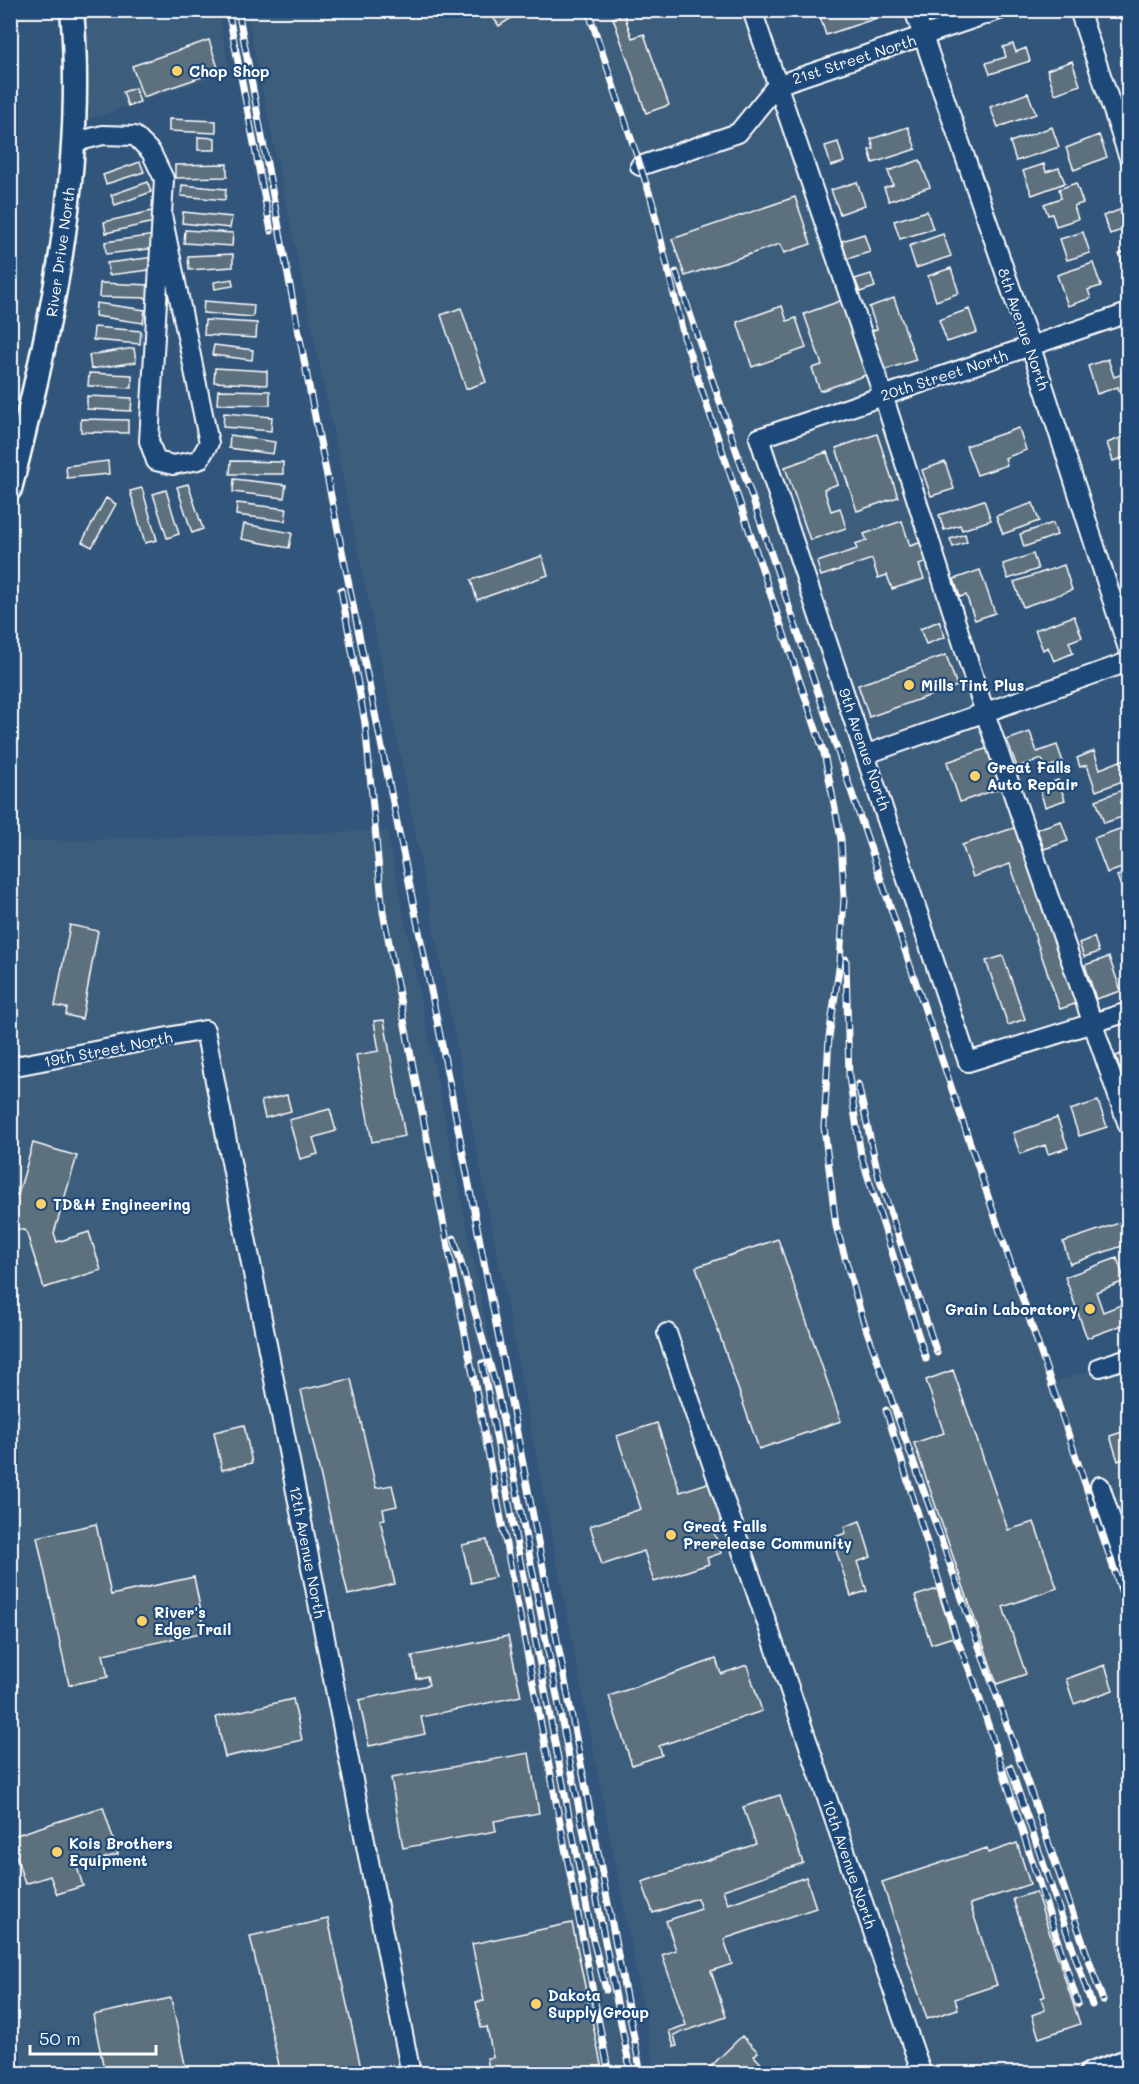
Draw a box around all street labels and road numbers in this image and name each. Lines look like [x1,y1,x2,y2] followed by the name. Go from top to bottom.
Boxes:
[790,30,918,88] street label: 21st Street North
[41,186,79,318] street label: River Drive North
[994,265,1054,393] street label: 8th Avenue North
[878,345,1010,405] street label: 20th Street North
[835,685,895,813] street label: 9th Avenue North
[42,1027,174,1071] street label: 19th Street North
[285,1484,331,1620] street label: 12th Avenue North
[819,1797,881,1931] street label: 10th Avenue North

